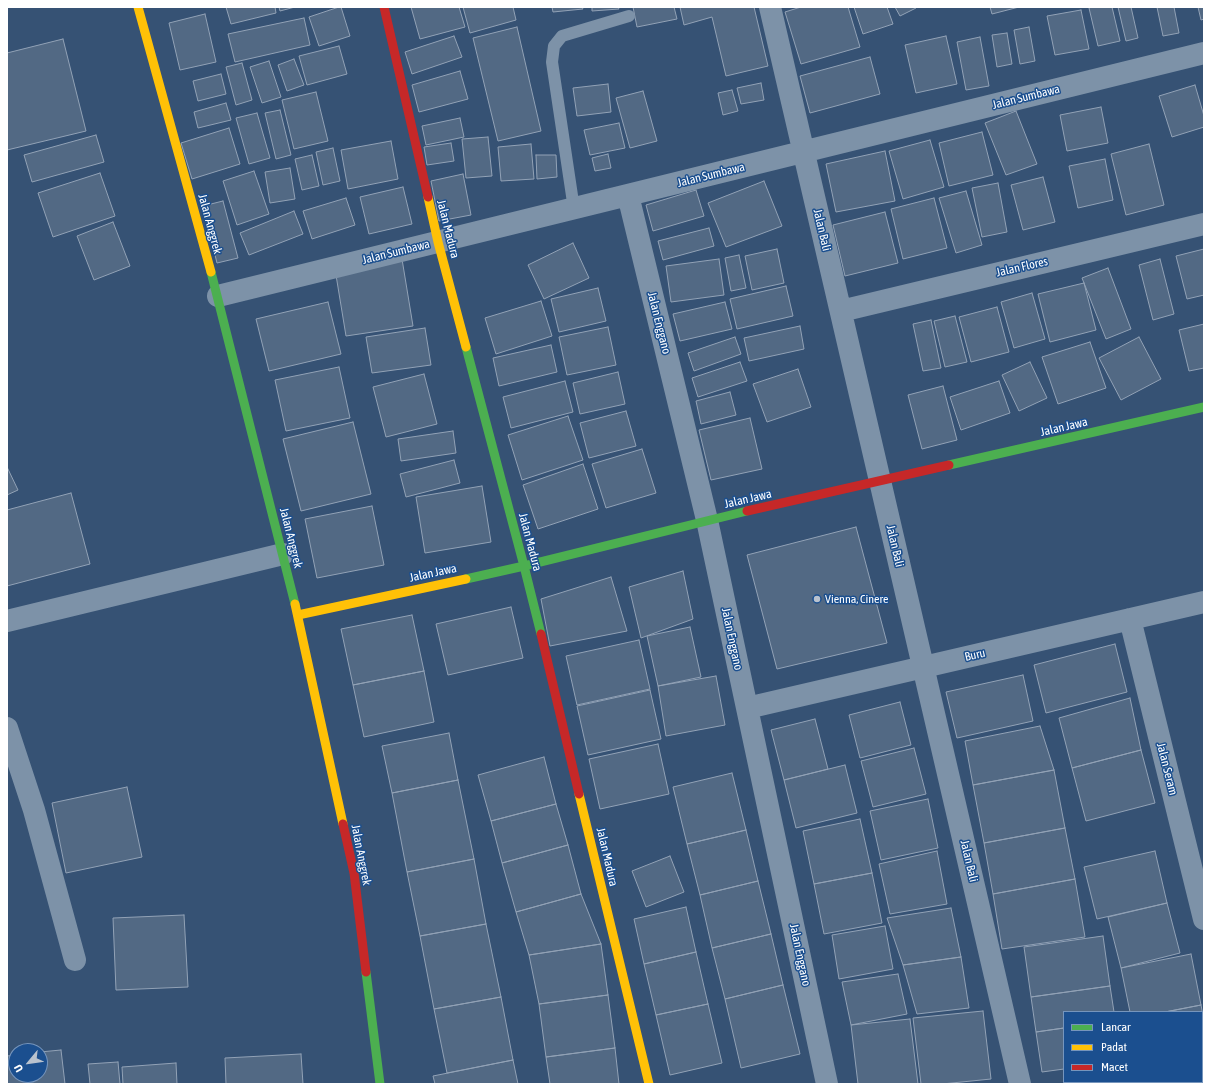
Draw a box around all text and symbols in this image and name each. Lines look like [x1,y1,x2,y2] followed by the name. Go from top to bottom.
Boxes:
[991,82,1061,112] street label: Jalan Sumbawa
[676,160,746,190] street label: Jalan Sumbawa
[195,192,225,256] street label: Jalan Anggrek
[434,198,462,260] street label: Jalan Madura
[810,208,834,252] street label: Jalan Bali
[361,237,431,267] street label: Jalan Sumbawa
[995,254,1049,280] street label: Jalan Flores
[644,290,674,356] street label: Jalan Enggano
[1039,415,1089,439] street label: Jalan Jawa
[723,487,773,511] street label: Jalan Jawa
[277,506,305,570] street label: Jalan Anggrek
[515,511,545,573] street label: Jalan Madura
[883,524,907,568] street label: Jalan Bali
[408,561,458,585] street label: Jalan Jawa
[825,592,889,606] place label: Vienna, Cinere
[812,594,822,604] marker: Vienna, Cinere
[718,606,746,672] street label: Jalan Enggano
[963,646,987,664] street label: Buru
[1154,741,1180,797] street label: Jalan Seram
[348,823,374,887] street label: Jalan Anggrek
[593,826,621,888] street label: Jalan Madura
[957,839,981,883] street label: Jalan Bali
[786,922,814,988] street label: Jalan Enggano
[1063,1011,1203,1083] legend
[1101,1020,1131,1034] text: Lancar
[1101,1040,1127,1054] text: Padat
[8,1043,48,1083] north arrow
[1101,1060,1128,1074] text: Macet
[12,1063,25,1074] text: U

